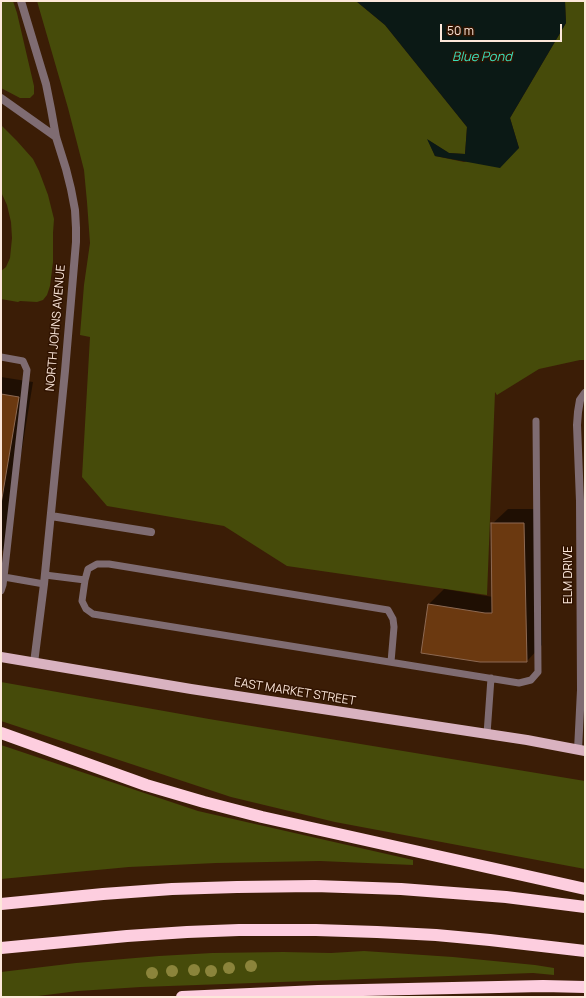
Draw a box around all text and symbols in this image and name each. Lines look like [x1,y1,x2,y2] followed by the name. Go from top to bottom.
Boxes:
[442,16,564,42] scale bar
[447,22,474,39] text: 50 m
[452,49,512,65] water label: Blue Pond
[43,264,69,392] street label: NORTH JOHNS AVENUE
[562,546,576,604] street label: ELM DRIVE
[233,675,357,709] street label: EAST MARKET STREET

